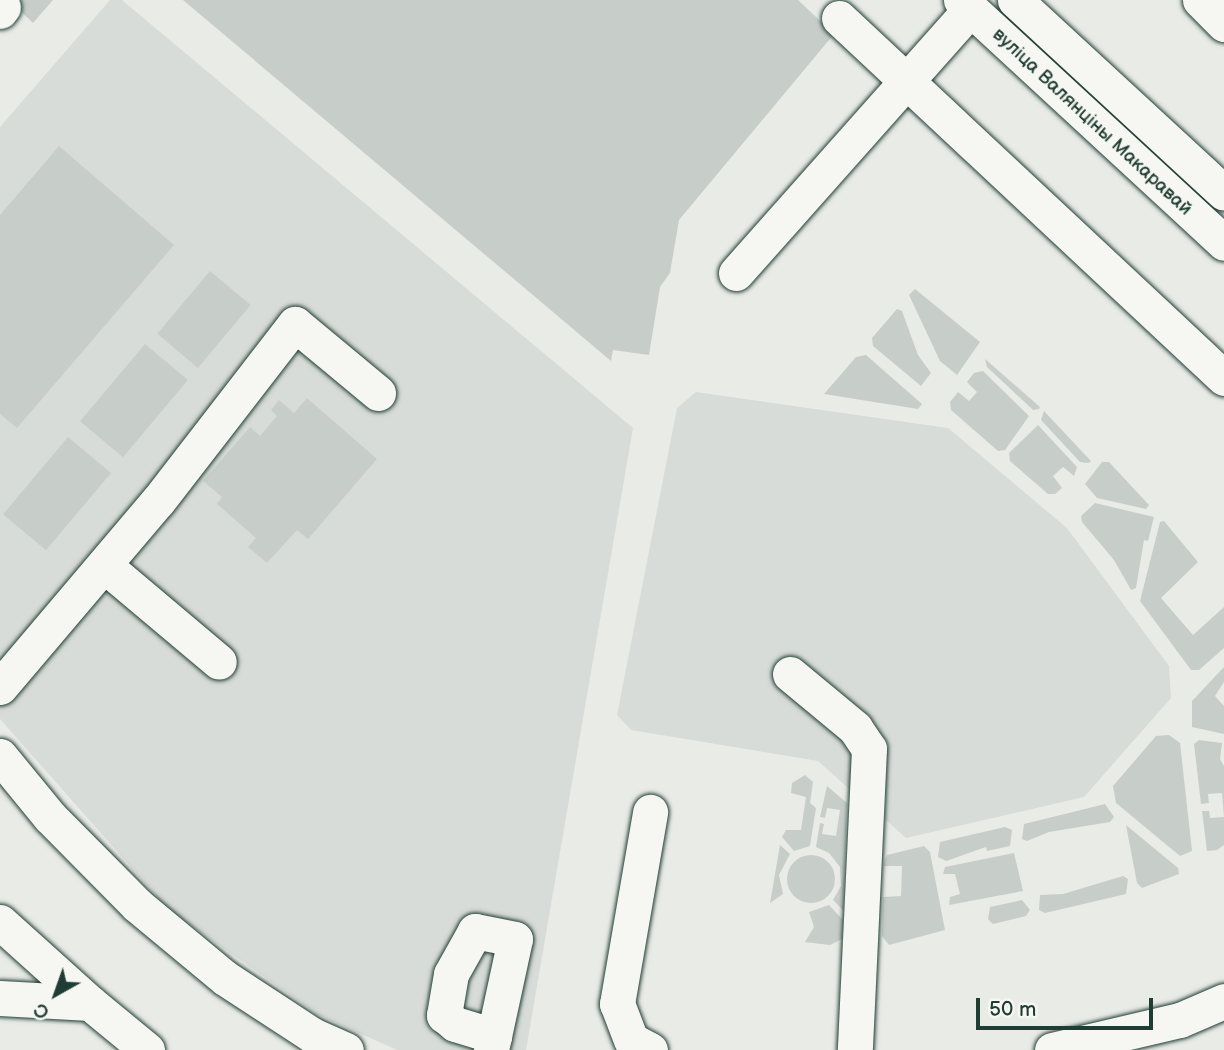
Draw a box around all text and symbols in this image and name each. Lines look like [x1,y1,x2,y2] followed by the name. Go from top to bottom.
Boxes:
[987,23,1197,221] street label: вуліца Валянціны Макаравай
[21,959,91,1029] north arrow
[979,984,1156,1028] scale bar
[30,997,55,1024] text: С
[989,997,1036,1022] text: 50 m

